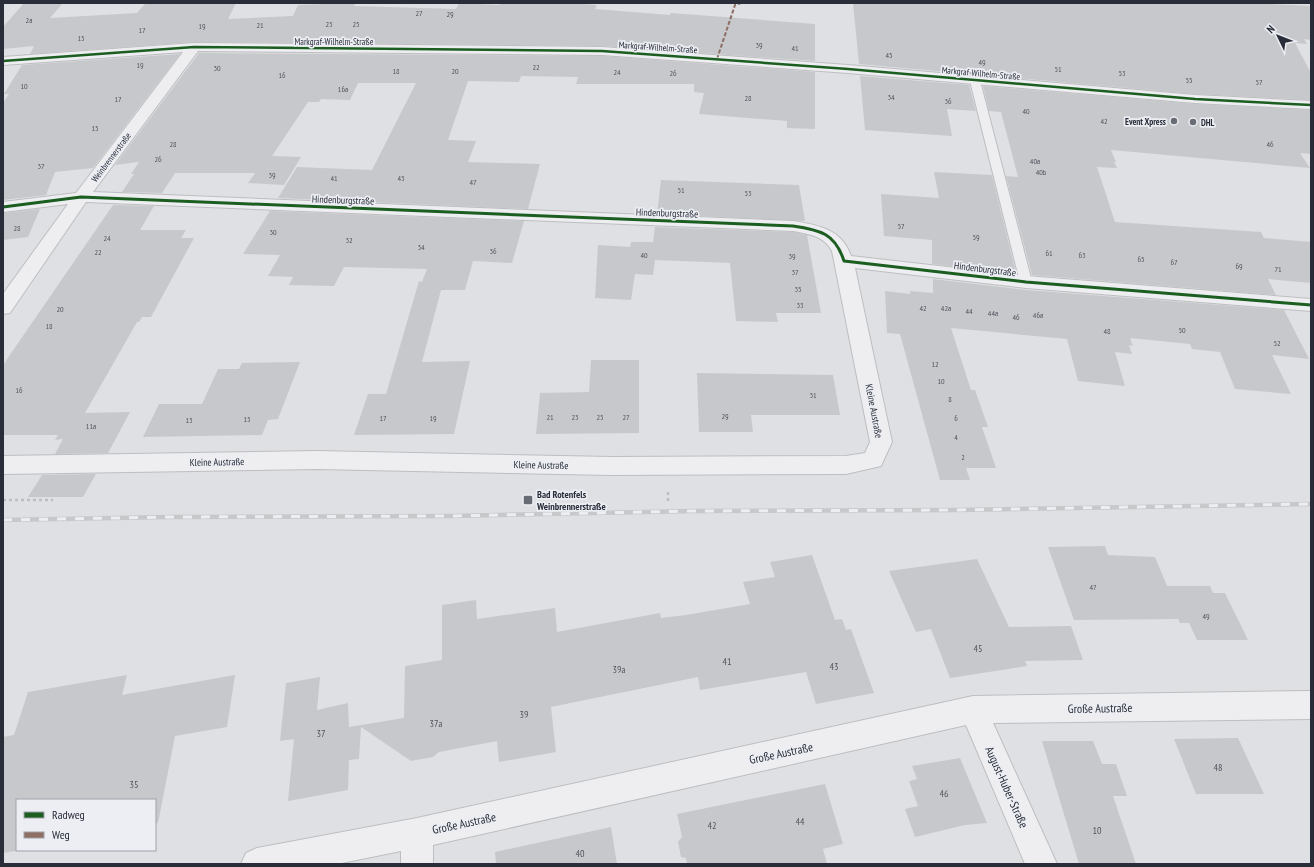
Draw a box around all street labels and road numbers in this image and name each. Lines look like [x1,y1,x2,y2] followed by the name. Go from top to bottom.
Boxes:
[295,36,374,47] street label: Markgraf-Wilhelm-Straße
[618,39,698,55] street label: Markgraf-Wilhelm-Straße
[941,64,1021,82] street label: Markgraf-Wilhelm-Straße
[89,130,133,184] street label: Weinbrennerstraße
[312,192,374,208] street label: Hindenburgstraße
[636,205,698,221] street label: Hindenburgstraße
[953,259,1017,279] street label: Hindenburgstraße
[862,383,886,439] street label: Kleine Austraße
[189,455,245,469] street label: Kleine Austraße
[513,458,569,472] street label: Kleine Austraße
[1068,700,1132,716] street label: Große Austraße
[748,739,814,767] street label: Große Austraße
[982,744,1032,830] street label: August-Huber-Straße
[431,809,497,837] street label: Große Austraße

